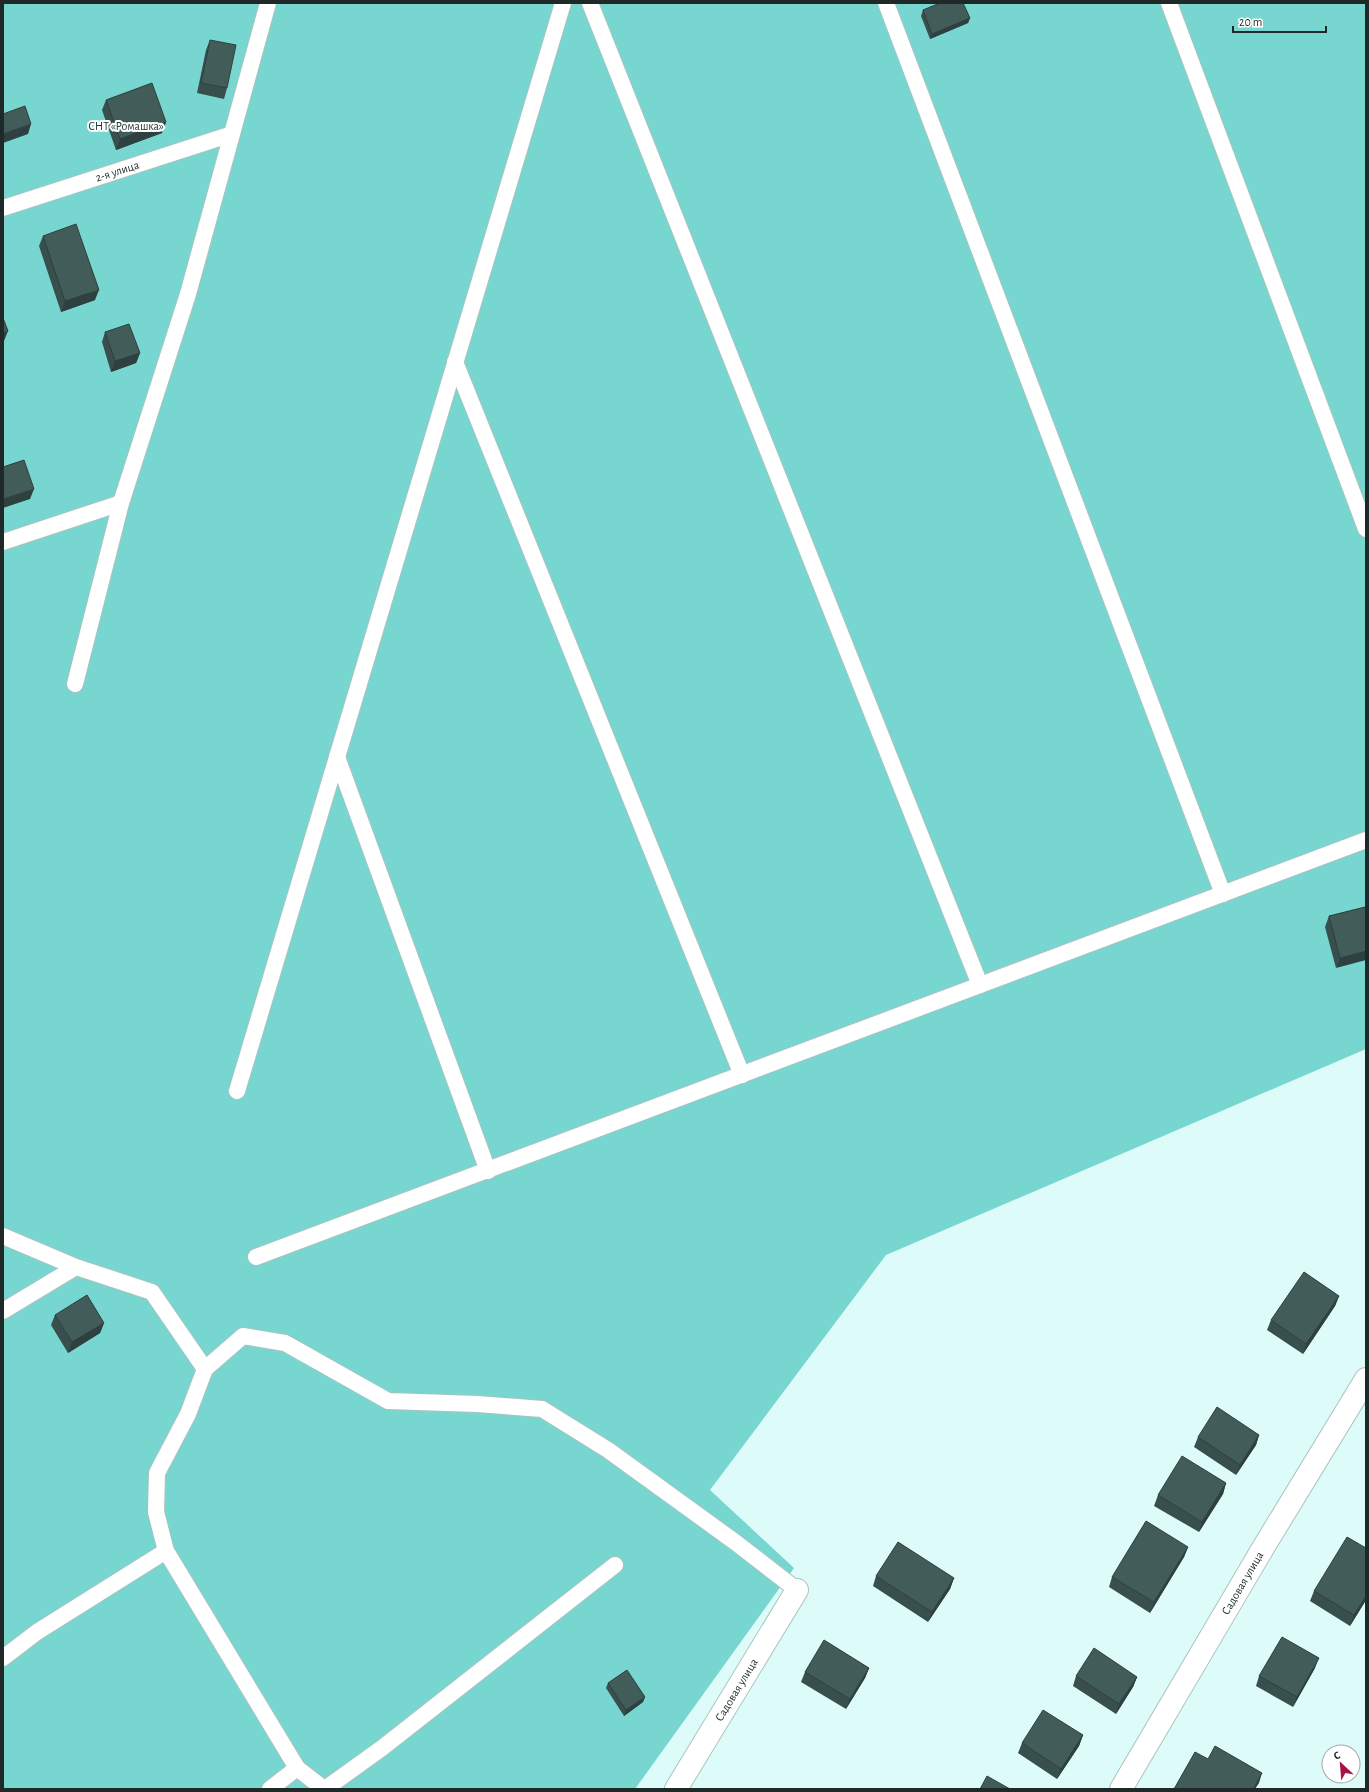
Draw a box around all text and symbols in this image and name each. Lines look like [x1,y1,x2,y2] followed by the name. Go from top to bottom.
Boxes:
[1233,8,1326,34] scale bar
[1239,16,1262,28] text: 20 m
[88,120,164,132] park label: СНТ «Ромашка»
[94,158,141,184] street label: 2-я улица
[1219,1549,1266,1617] street label: Садовая улица
[713,1656,760,1723] street label: Садовая улица
[1321,1744,1361,1784] north arrow
[1332,1749,1342,1762] text: С

